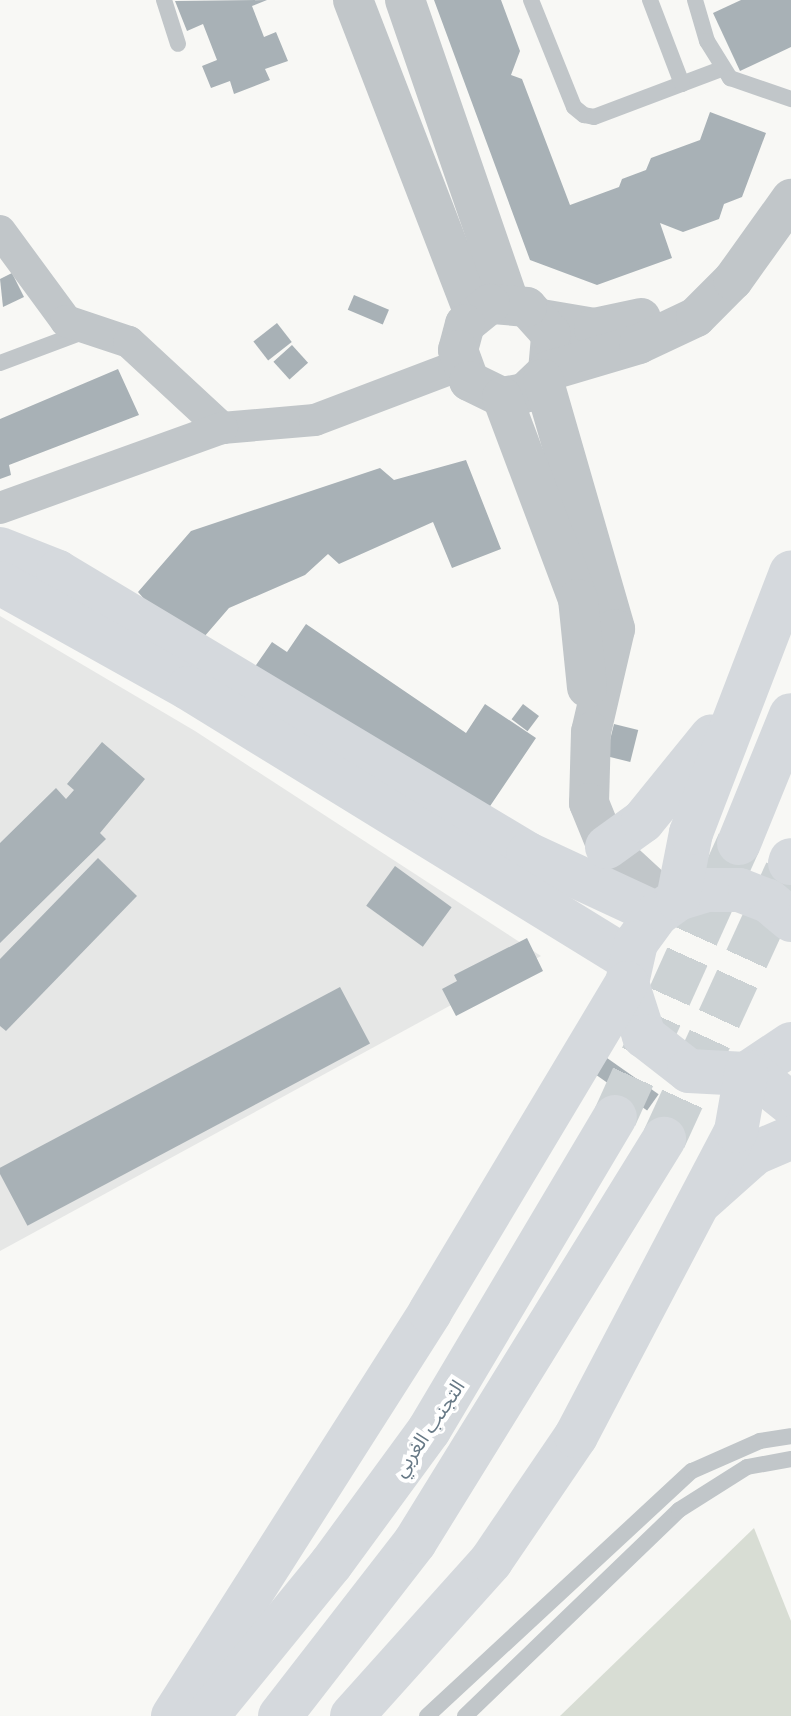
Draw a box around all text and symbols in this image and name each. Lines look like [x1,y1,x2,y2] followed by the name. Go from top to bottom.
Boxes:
[387,1375,469,1481] street label: التجنب الغربي

